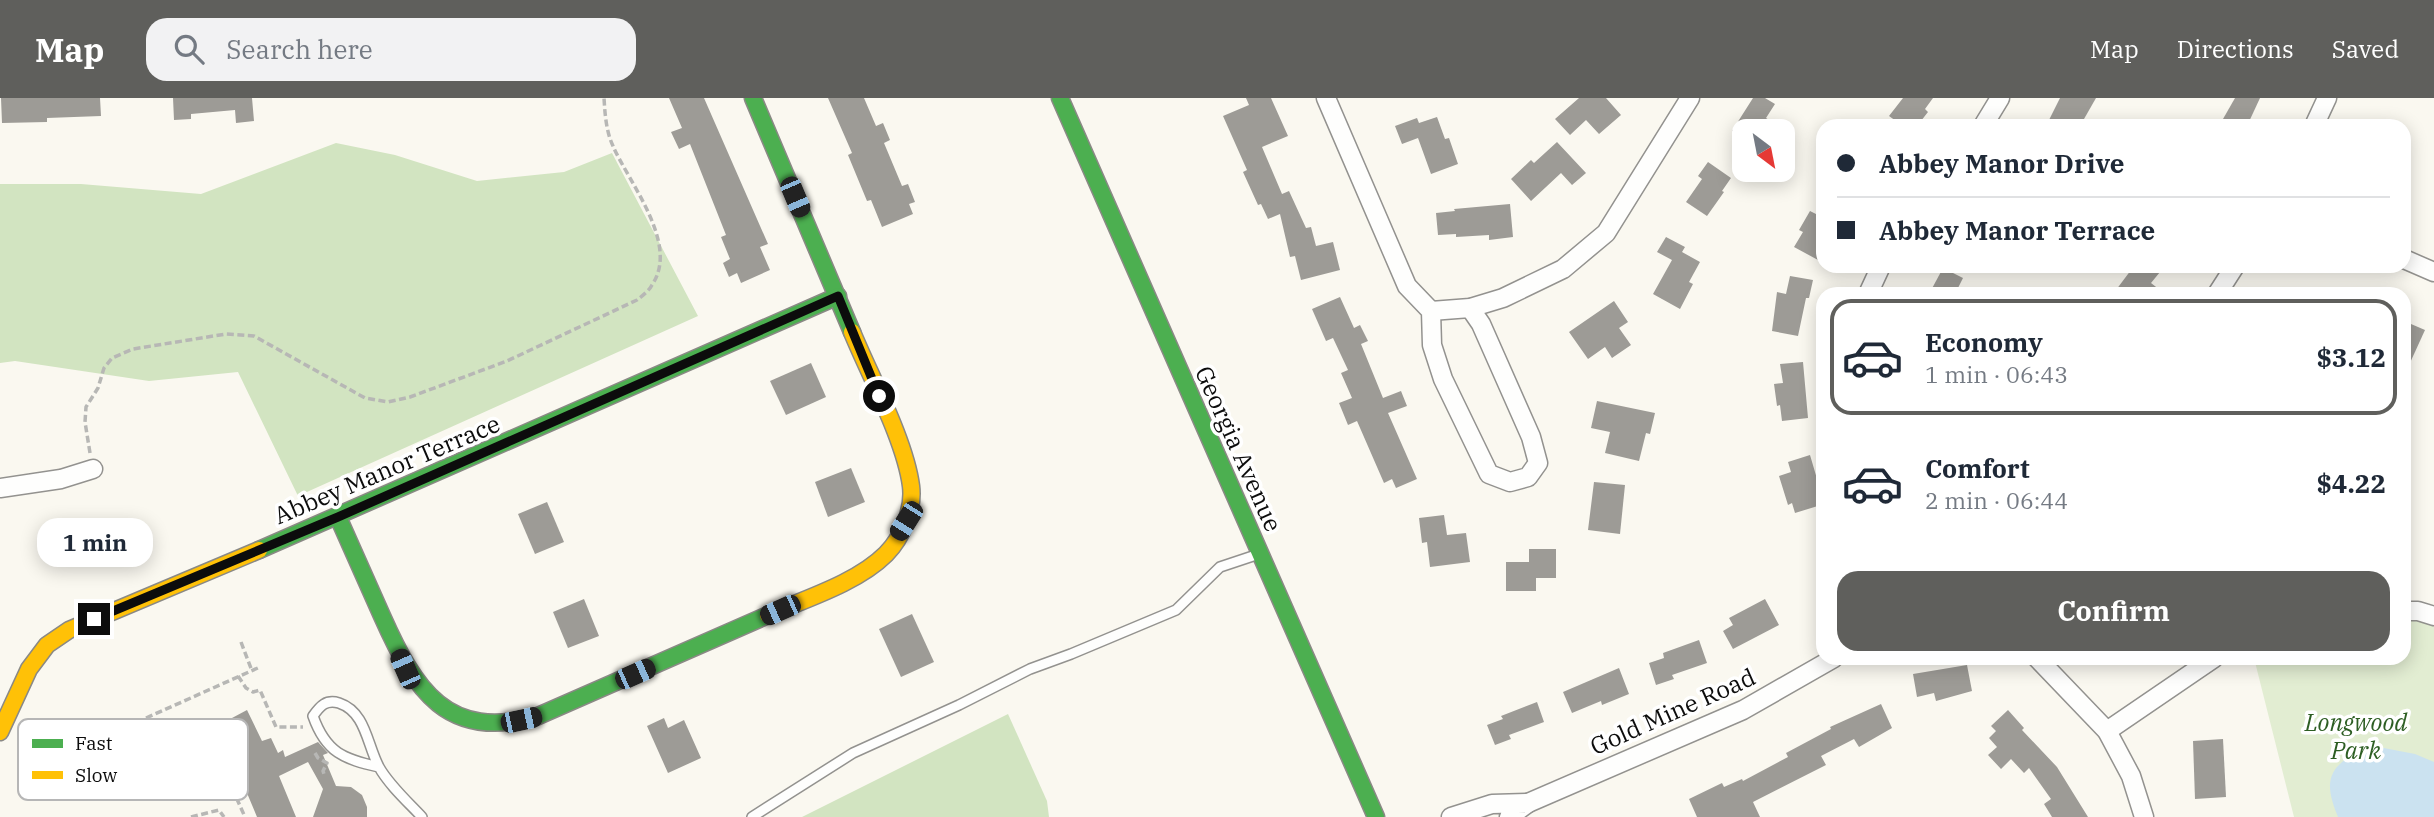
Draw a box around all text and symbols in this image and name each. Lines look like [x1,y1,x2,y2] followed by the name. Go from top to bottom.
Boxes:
[146,18,636,81] search box
[35,28,104,71] text: Map
[170,30,208,68] icon: search
[226,32,373,66] text: Search here
[2090,33,2139,65] text: Map
[2177,33,2294,65] text: Directions
[2332,33,2399,65] text: Saved
[1732,119,1796,182] north arrow
[1732,119,1795,182] map controls
[1879,146,2124,180] text: Abbey Manor Drive
[778,174,813,220] car
[1879,213,2155,247] text: Abbey Manor Terrace
[1925,325,2043,359] text: Economy
[1841,326,1904,389] icon: car
[2316,340,2386,374] text: $3.12
[1925,359,2068,389] text: 1 min · 06:43
[1188,361,1290,536] street label: Georgia Avenue
[863,380,895,412] route start
[269,407,504,531] street label: Abbey Manor Terrace
[1925,451,2030,485] text: Comfort
[1841,452,1904,515] icon: car
[2316,466,2386,500] text: $4.22
[1925,485,2068,515] text: 2 min · 06:44
[886,498,927,544] car
[36,518,152,566] callout: 1 min
[63,527,127,557] text: 1 min
[1837,571,2390,651] button: Confirm
[757,592,804,628] car
[78,603,110,635] route end
[387,646,424,692] car
[612,656,659,692] car
[1585,660,1760,762] street label: Gold Mine Road
[499,705,544,735] car
[2304,706,2408,766] park label: Longwood Park
[18,719,248,800] legend
[75,731,113,755] text: Fast
[75,763,117,787] text: Slow

